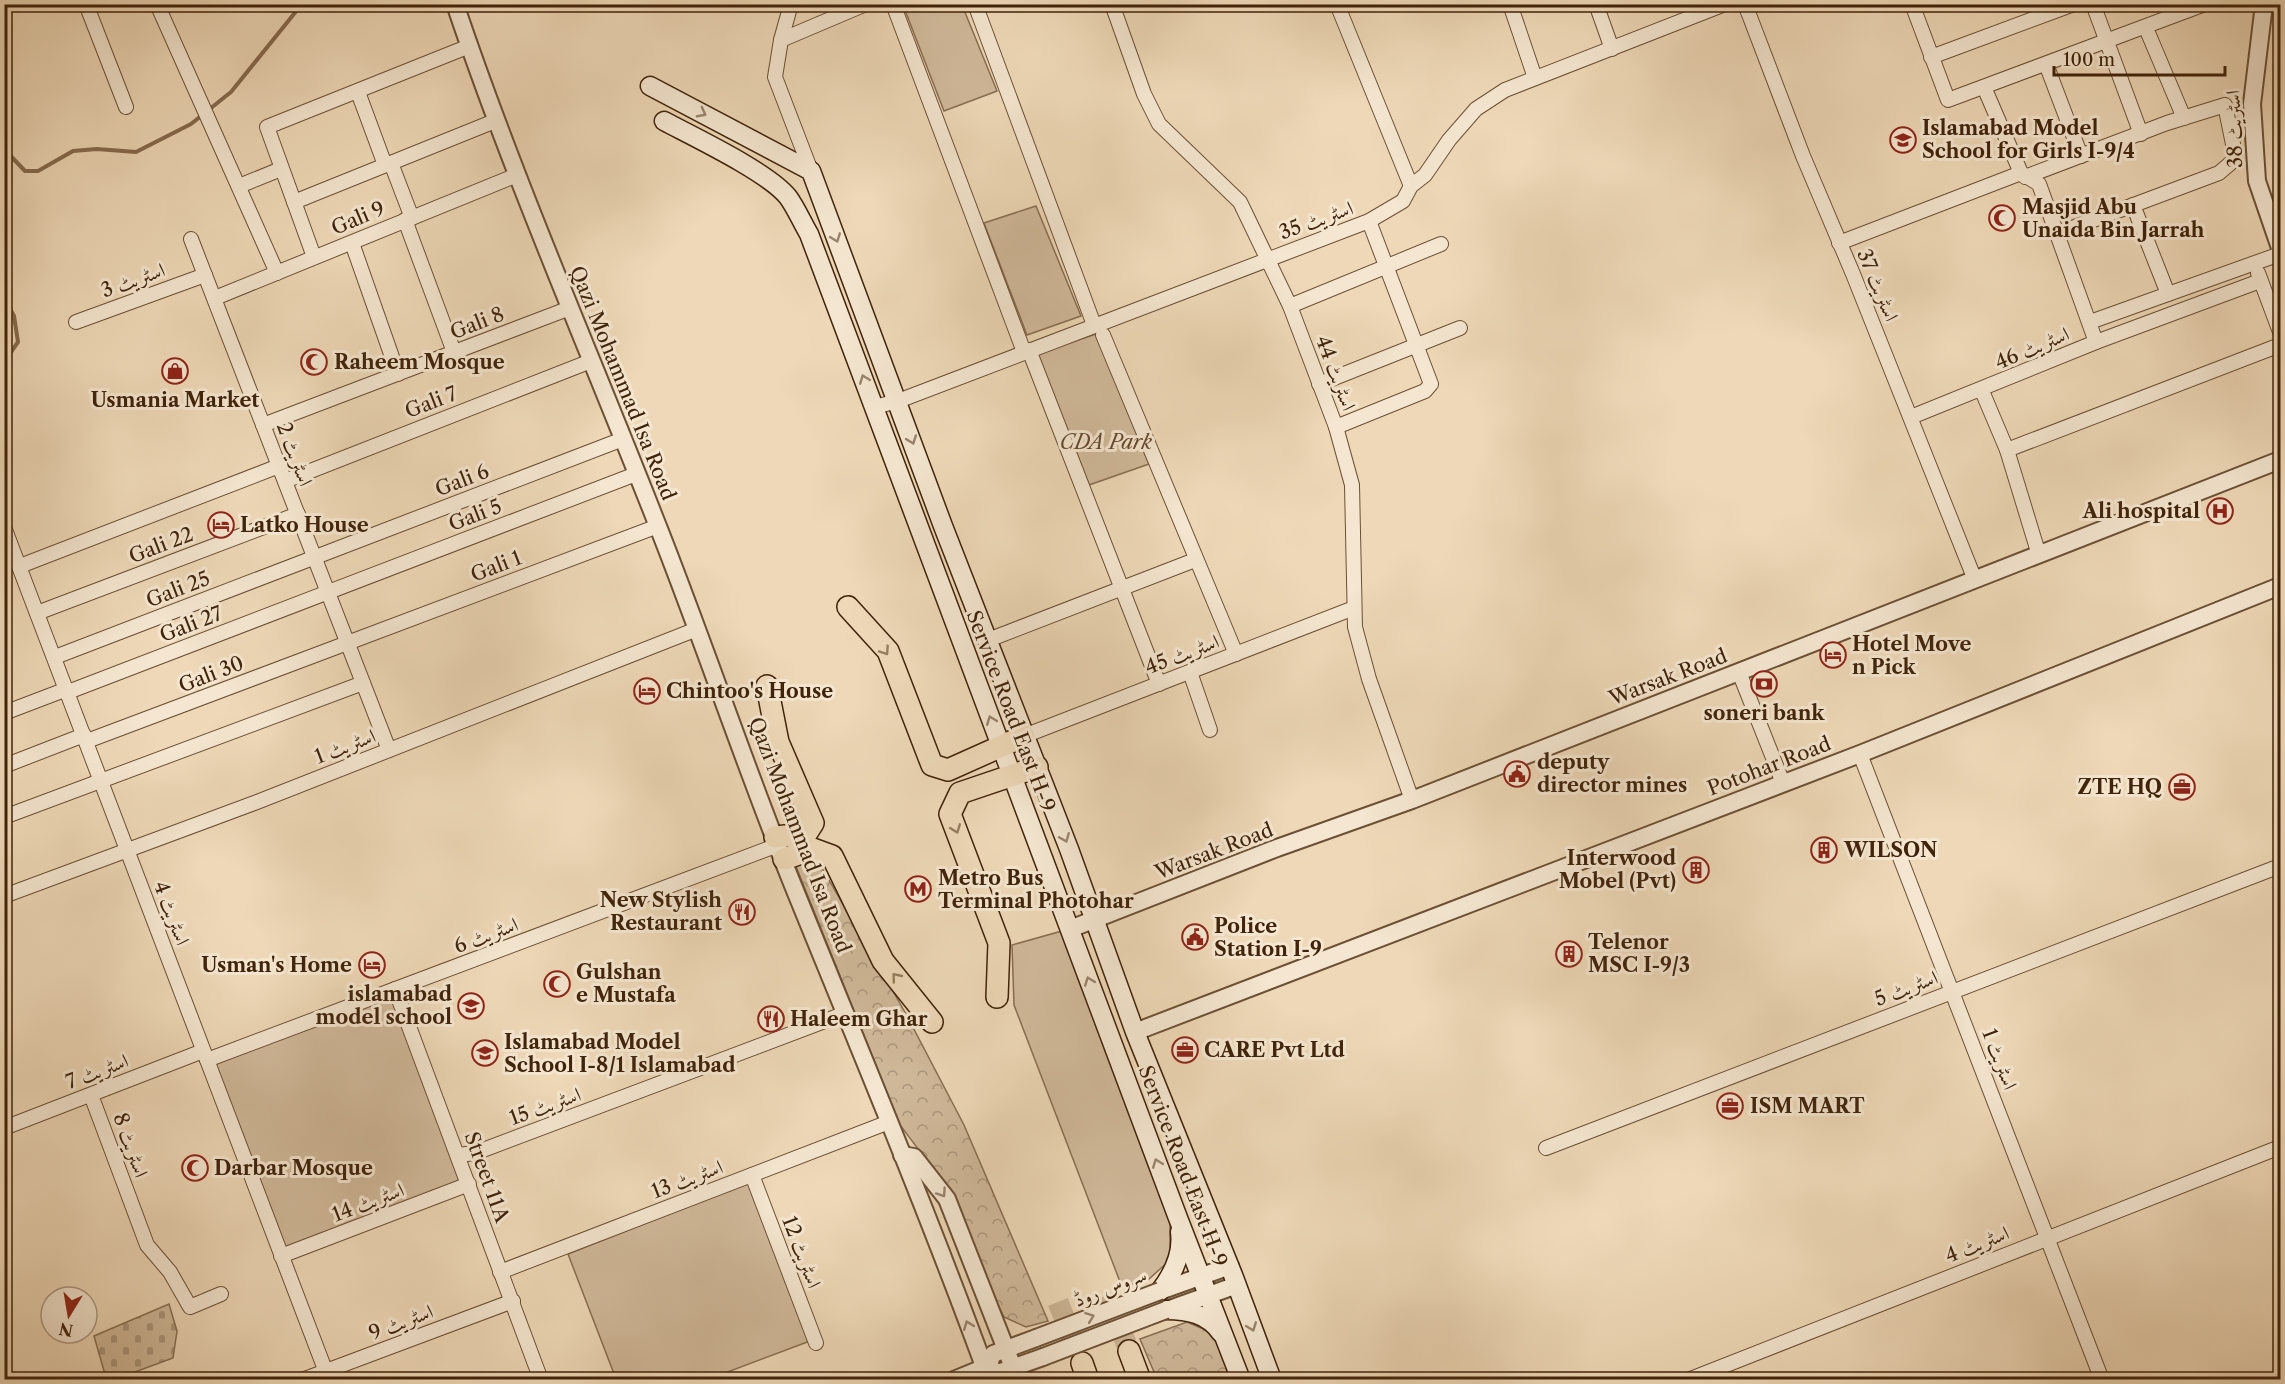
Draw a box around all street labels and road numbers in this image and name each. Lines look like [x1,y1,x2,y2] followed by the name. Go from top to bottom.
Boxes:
[2221,90,2247,168] street label: اسٹریٹ 38
[328,196,388,240] street label: Gali 9
[1276,196,1356,244] street label: اسٹریٹ 35
[1852,245,1904,325] street label: اسٹریٹ 37
[98,257,168,303] street label: اسٹریٹ 3
[565,262,681,504] street label: Qazi Mohammad Isa Road
[447,302,507,344] street label: Gali 8
[1991,322,2073,374] street label: اسٹریٹ 46
[1311,332,1361,414] street label: اسٹریٹ 44
[402,381,461,423] street label: Gali 7
[272,419,318,489] street label: اسٹریٹ 2
[432,459,492,501] street label: Gali 6
[445,494,505,536] street label: Gali 5
[125,522,197,568] street label: Gali 22
[467,545,525,587] street label: Gali 1
[143,566,213,612] street label: Gali 25
[156,601,226,647] street label: Gali 27
[962,607,1060,815] street label: Service Road East H-9
[1142,629,1222,679] street label: اسٹریٹ 45
[1605,644,1730,711] street label: Warsak Road
[175,651,247,697] street label: Gali 30
[744,714,856,956] street label: Qazi Mohammad Isa Road
[311,723,379,769] street label: اسٹریٹ 1
[1704,731,1834,801] street label: Potohar Road
[1151,818,1276,885] street label: Warsak Road
[149,878,195,948] street label: اسٹریٹ 4
[451,912,521,958] street label: اسٹریٹ 6
[1871,965,1941,1011] street label: اسٹریٹ 5
[1977,1025,2023,1093] street label: اسٹریٹ 1
[62,1048,132,1094] street label: اسٹریٹ 7
[1134,1062,1232,1270] street label: Service Road East H-9
[506,1082,584,1130] street label: اسٹریٹ 15
[108,1109,154,1181] street label: اسٹریٹ 8
[460,1128,515,1227] street label: Street 11A
[648,1154,726,1204] street label: اسٹریٹ 13
[329,1177,407,1227] street label: اسٹریٹ 14
[777,1213,827,1291] street label: اسٹریٹ 12
[1942,1220,2012,1268] street label: اسٹریٹ 4
[1070,1262,1151,1314] street label: سروس روڈ
[366,1299,436,1345] street label: اسٹریٹ 9

